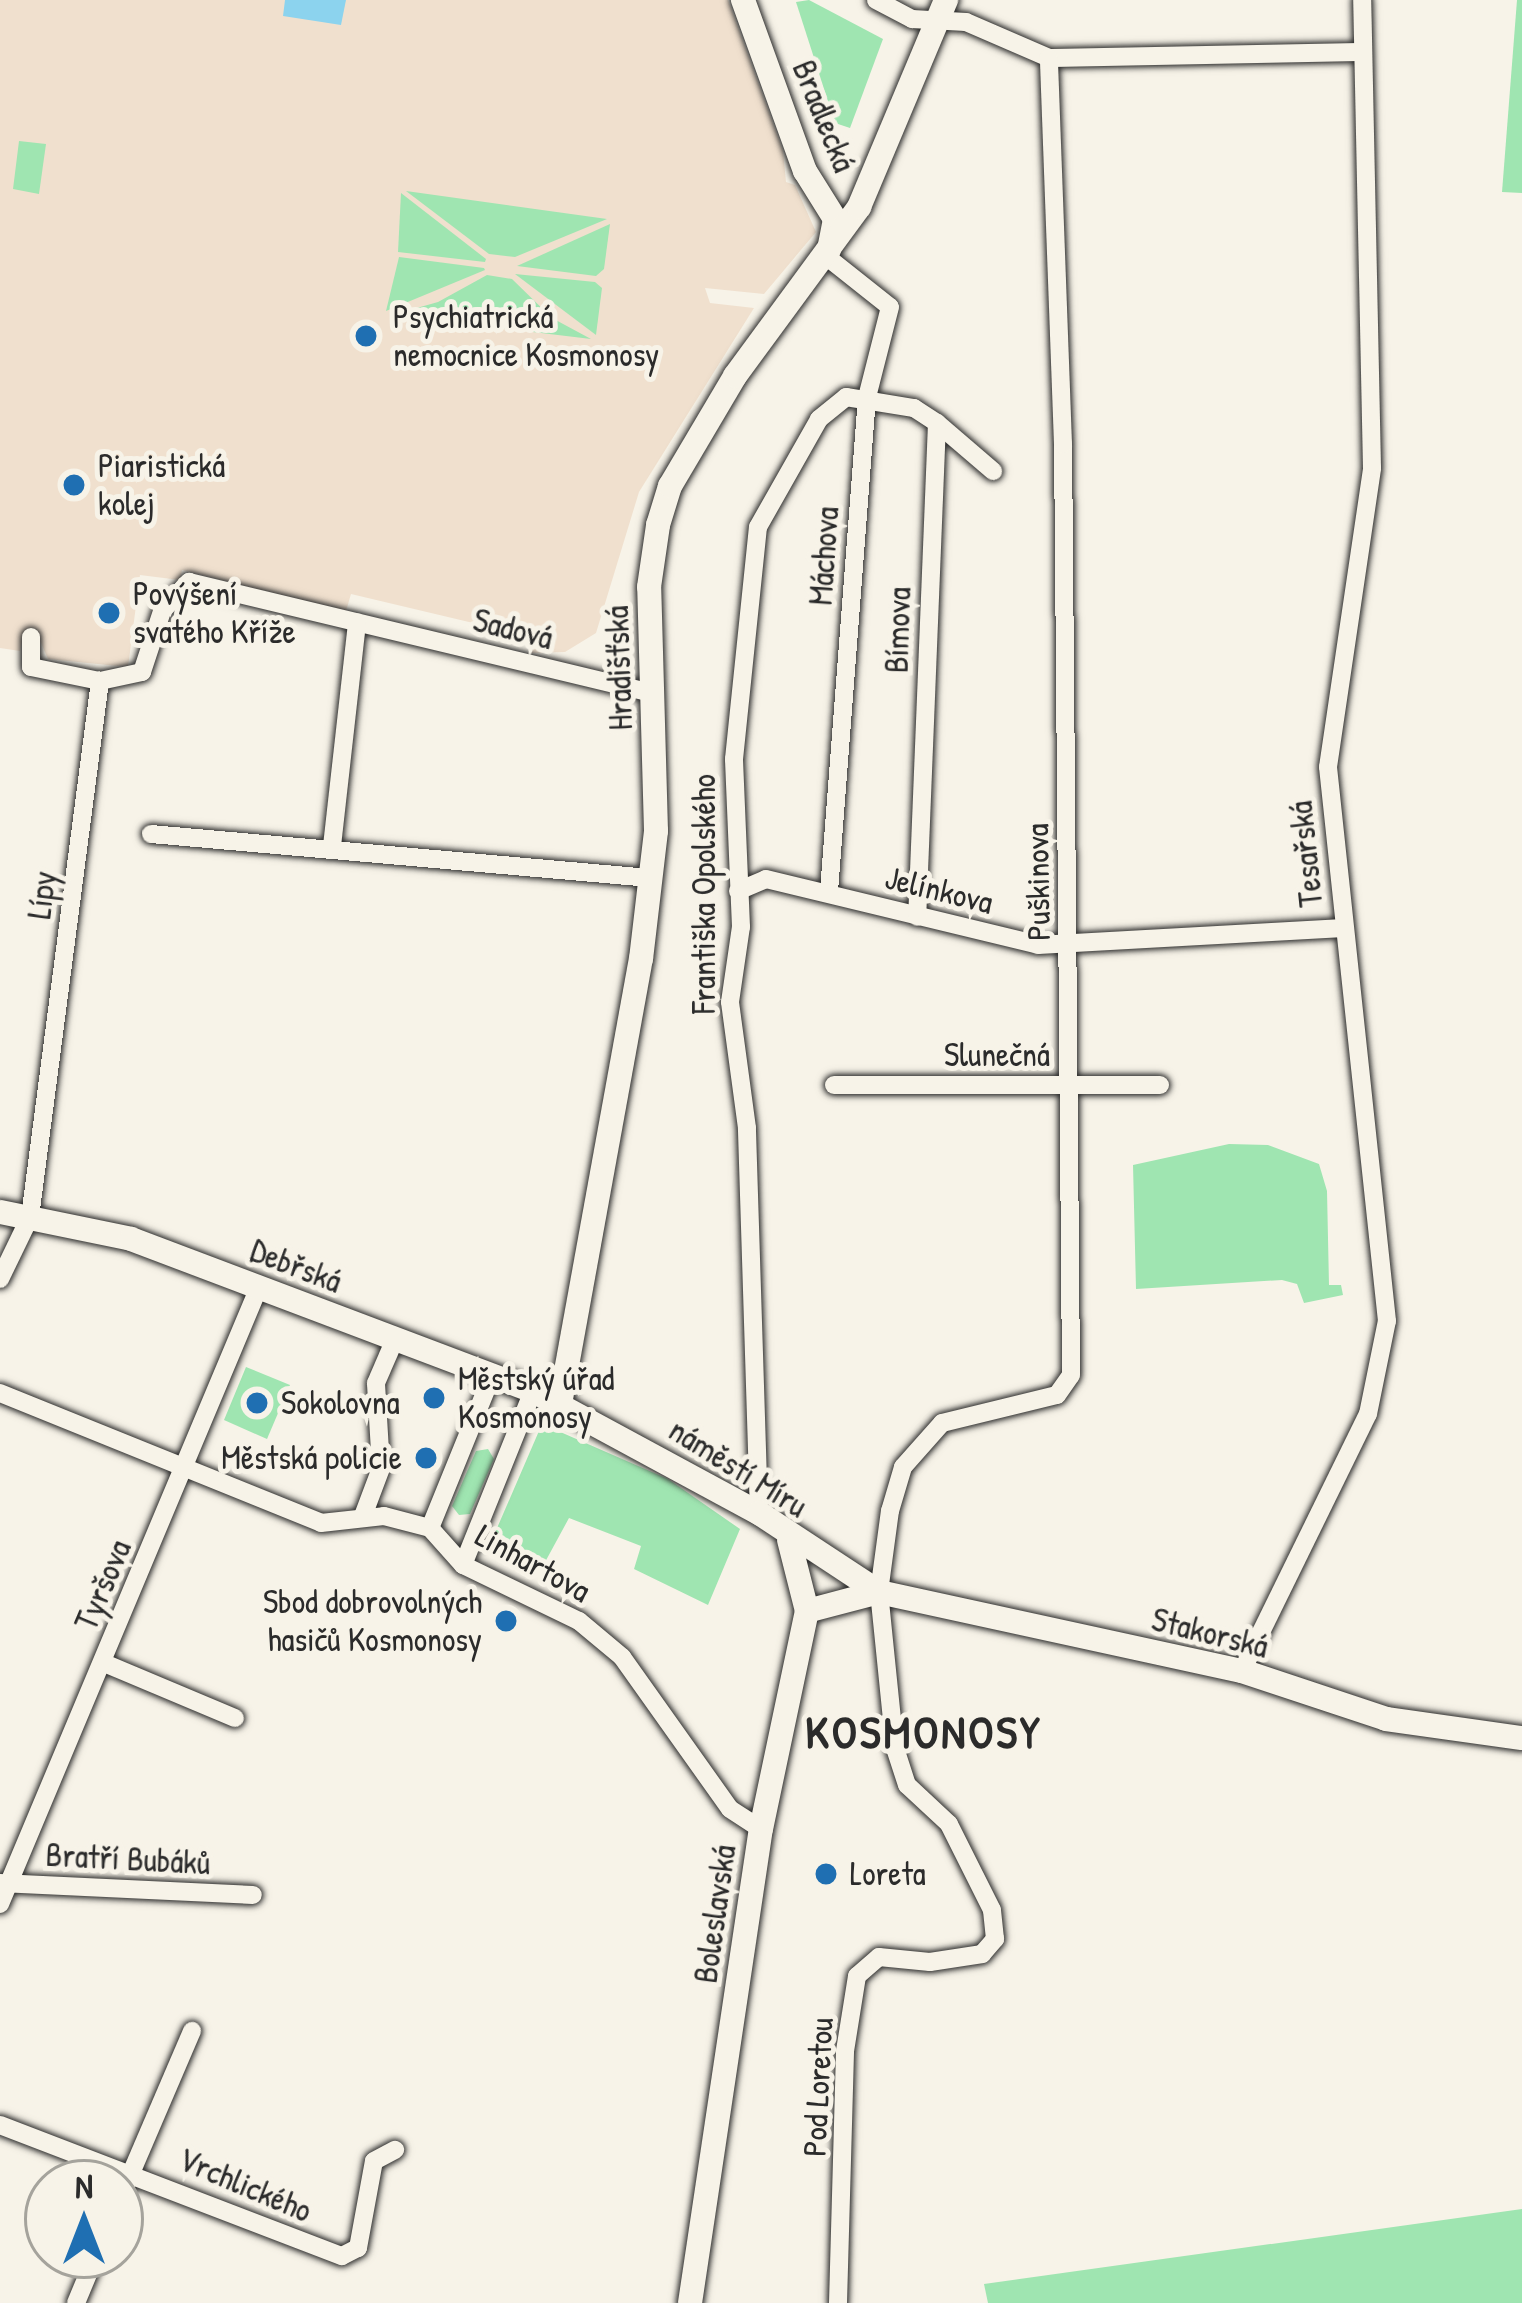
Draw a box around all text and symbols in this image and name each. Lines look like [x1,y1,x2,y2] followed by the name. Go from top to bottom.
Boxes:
[784,55,864,177] street label: Bradlecká
[393,297,659,375] place label: Psychiatrická nemocnice Kosmonosy
[350,320,382,352] marker: Psychiatrická nemocnice Kosmonosy
[98,446,225,524] place label: Piaristická kolej
[61,472,87,498] marker: Piaristická kolej
[801,505,847,607] street label: Máchova
[133,574,296,652] place label: Povýšení svatého Kříže
[877,586,919,674] street label: Bímova
[96,600,122,626] marker: Povýšení svatého Kříže
[469,600,557,658] street label: Sadová
[597,605,641,731] street label: Hradišťská
[684,774,724,1014] street label: Františka Opolského
[1281,799,1331,909] street label: Tesařská
[1017,823,1059,941] street label: Puškinova
[881,858,997,922] street label: Jelínkova
[19,869,65,921] street label: Lípy
[944,1035,1050,1075] street label: Slunečná
[245,1231,347,1301] street label: Debřská
[458,1359,614,1437] place label: Městský úřad Kosmonosy
[281,1383,400,1423] place label: Sokolovna
[421,1385,447,1411] marker: Městský úřad Kosmonosy
[244,1390,270,1416] marker: Sokolovna
[662,1410,814,1526] street label: náměstí Míru
[221,1438,402,1478] place label: Městská policie
[413,1445,439,1471] marker: Městská policie
[469,1515,597,1611] street label: Linhartova
[66,1534,140,1636] street label: Tyršova
[263,1582,482,1660] place label: Sbod dobrovolných hasičů Kosmonosy
[1148,1599,1272,1667] street label: Stakorská
[493,1608,519,1634] marker: Sbod dobrovolných hasičů Kosmonosy
[805,1705,1043,1759] district label: KOSMONOSY
[45,1835,211,1883] street label: Bratří Bubáků
[686,1842,744,1986] street label: Boleslavská
[850,1854,926,1894] place label: Loreta
[813,1861,839,1887] marker: Loreta
[795,2017,841,2157] street label: Pod Loretou
[172,2139,318,2231] street label: Vrchlického
[24,2159,144,2279] north arrow
[75,2164,93,2208] text: N

